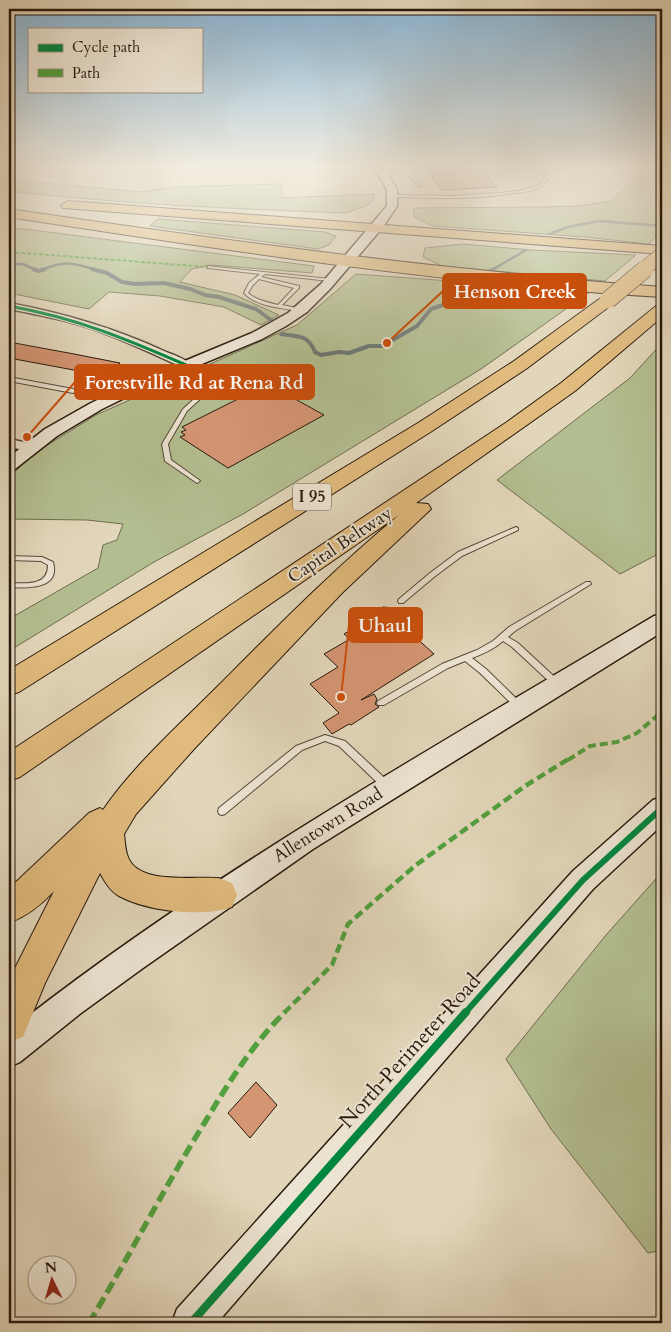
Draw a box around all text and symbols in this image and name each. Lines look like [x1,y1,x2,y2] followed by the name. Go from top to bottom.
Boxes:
[28,28,202,92] legend
[72,37,141,57] text: Cycle path
[72,63,101,83] text: Path
[443,274,586,308] callout: Henson Creek
[454,279,577,305] text: Henson Creek
[75,365,314,399] callout: Forestville Rd at Rena Rd
[85,370,304,396] text: Forestville Rd at Rena Rd
[293,484,331,511] road number: I 95
[283,500,398,589] street label: Capital Beltway
[349,608,422,642] callout: Uhaul
[358,613,412,639] text: Uhaul
[268,781,388,869] street label: Allentown Road
[333,967,487,1135] street label: North Perimeter Road
[28,1254,78,1304] north arrow
[44,1258,58,1278] text: N

